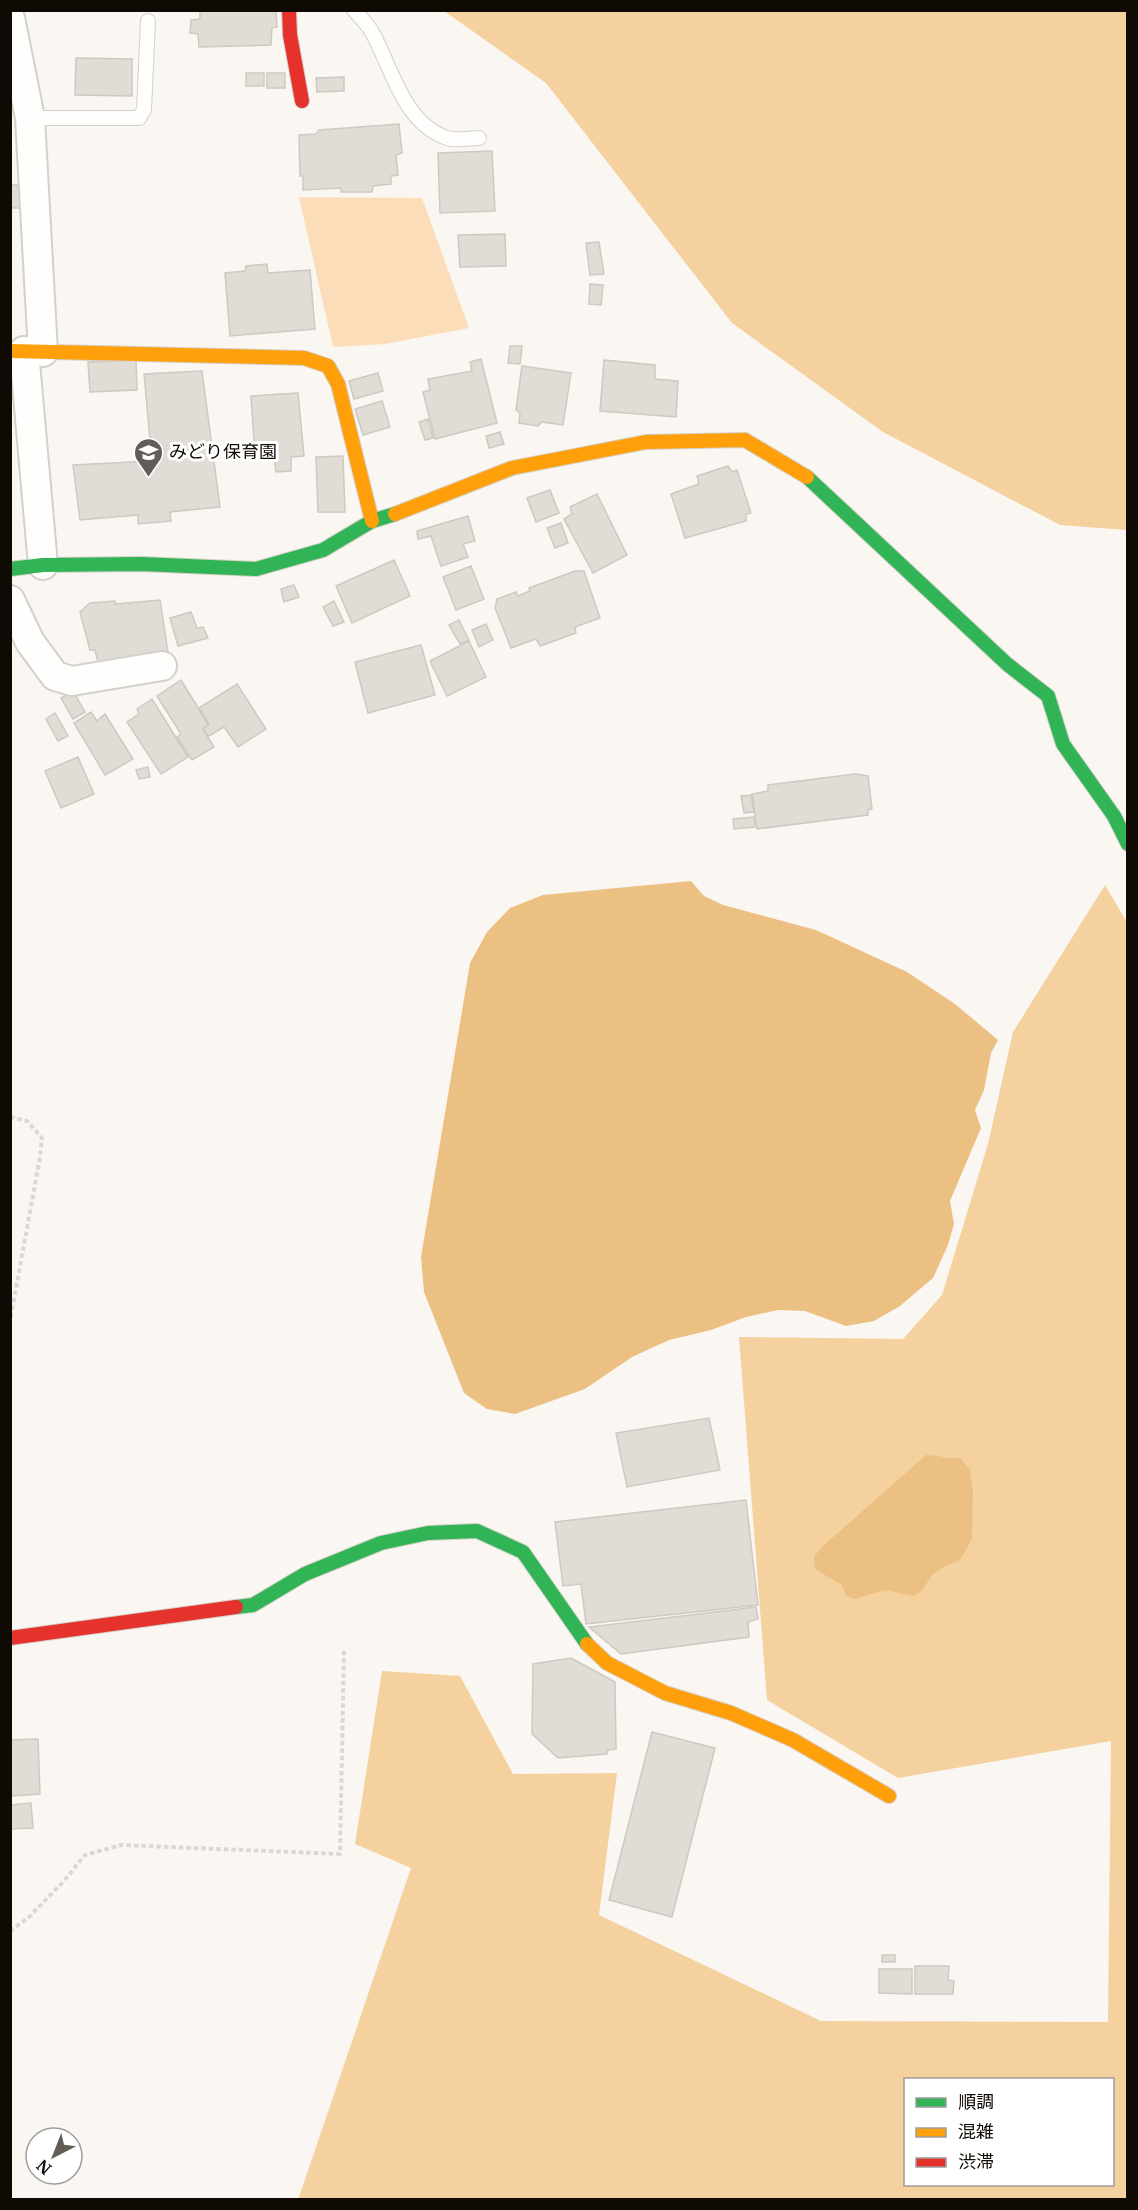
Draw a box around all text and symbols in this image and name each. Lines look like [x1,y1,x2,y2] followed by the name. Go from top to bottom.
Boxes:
[132,436,164,478] school or university icon: みどり保育園
[169,440,277,463] place label: みどり保育園
[904,2078,1114,2186] legend
[958,2090,994,2113] text: 順調
[958,2120,994,2143] text: 混雑
[24,2126,84,2186] north arrow
[958,2150,994,2173] text: 渋滞
[32,2155,55,2179] text: N

